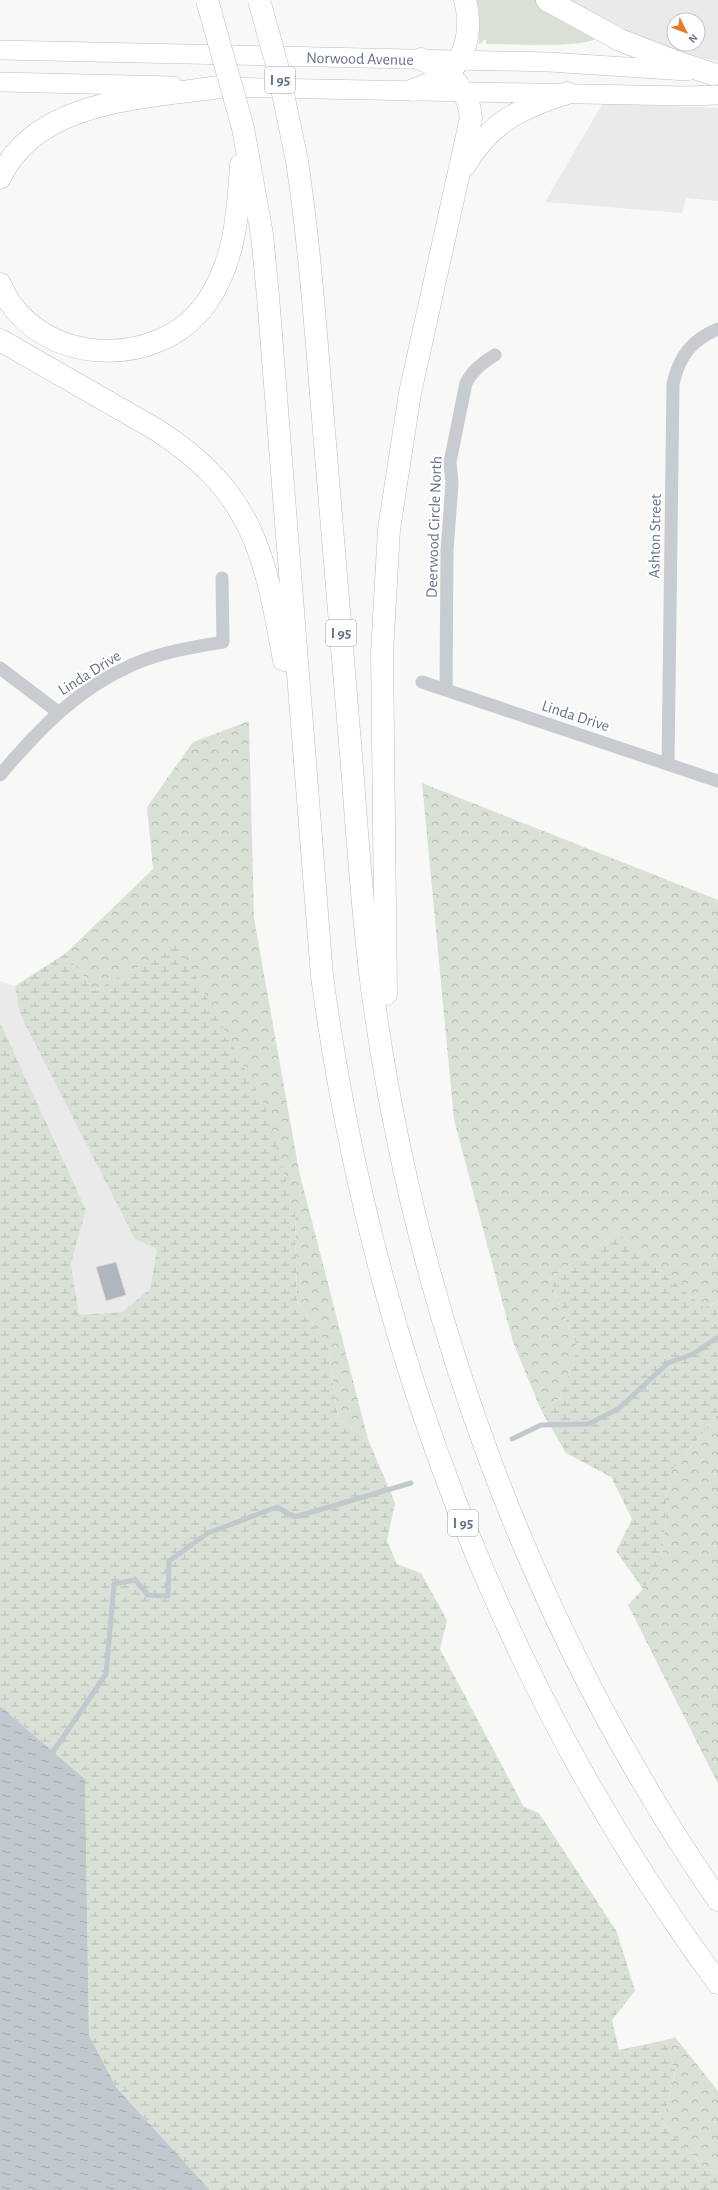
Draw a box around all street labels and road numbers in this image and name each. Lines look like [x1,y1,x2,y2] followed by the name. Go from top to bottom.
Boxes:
[306,50,414,68] street label: Norwood Avenue
[265,67,295,93] road number: I 95
[424,456,444,598] street label: Deerwood Circle North
[646,494,664,578] street label: Ashton Street
[326,620,356,646] road number: I 95
[55,647,124,698] street label: Linda Drive
[540,697,612,734] street label: Linda Drive
[448,1510,478,1536] road number: I 95

